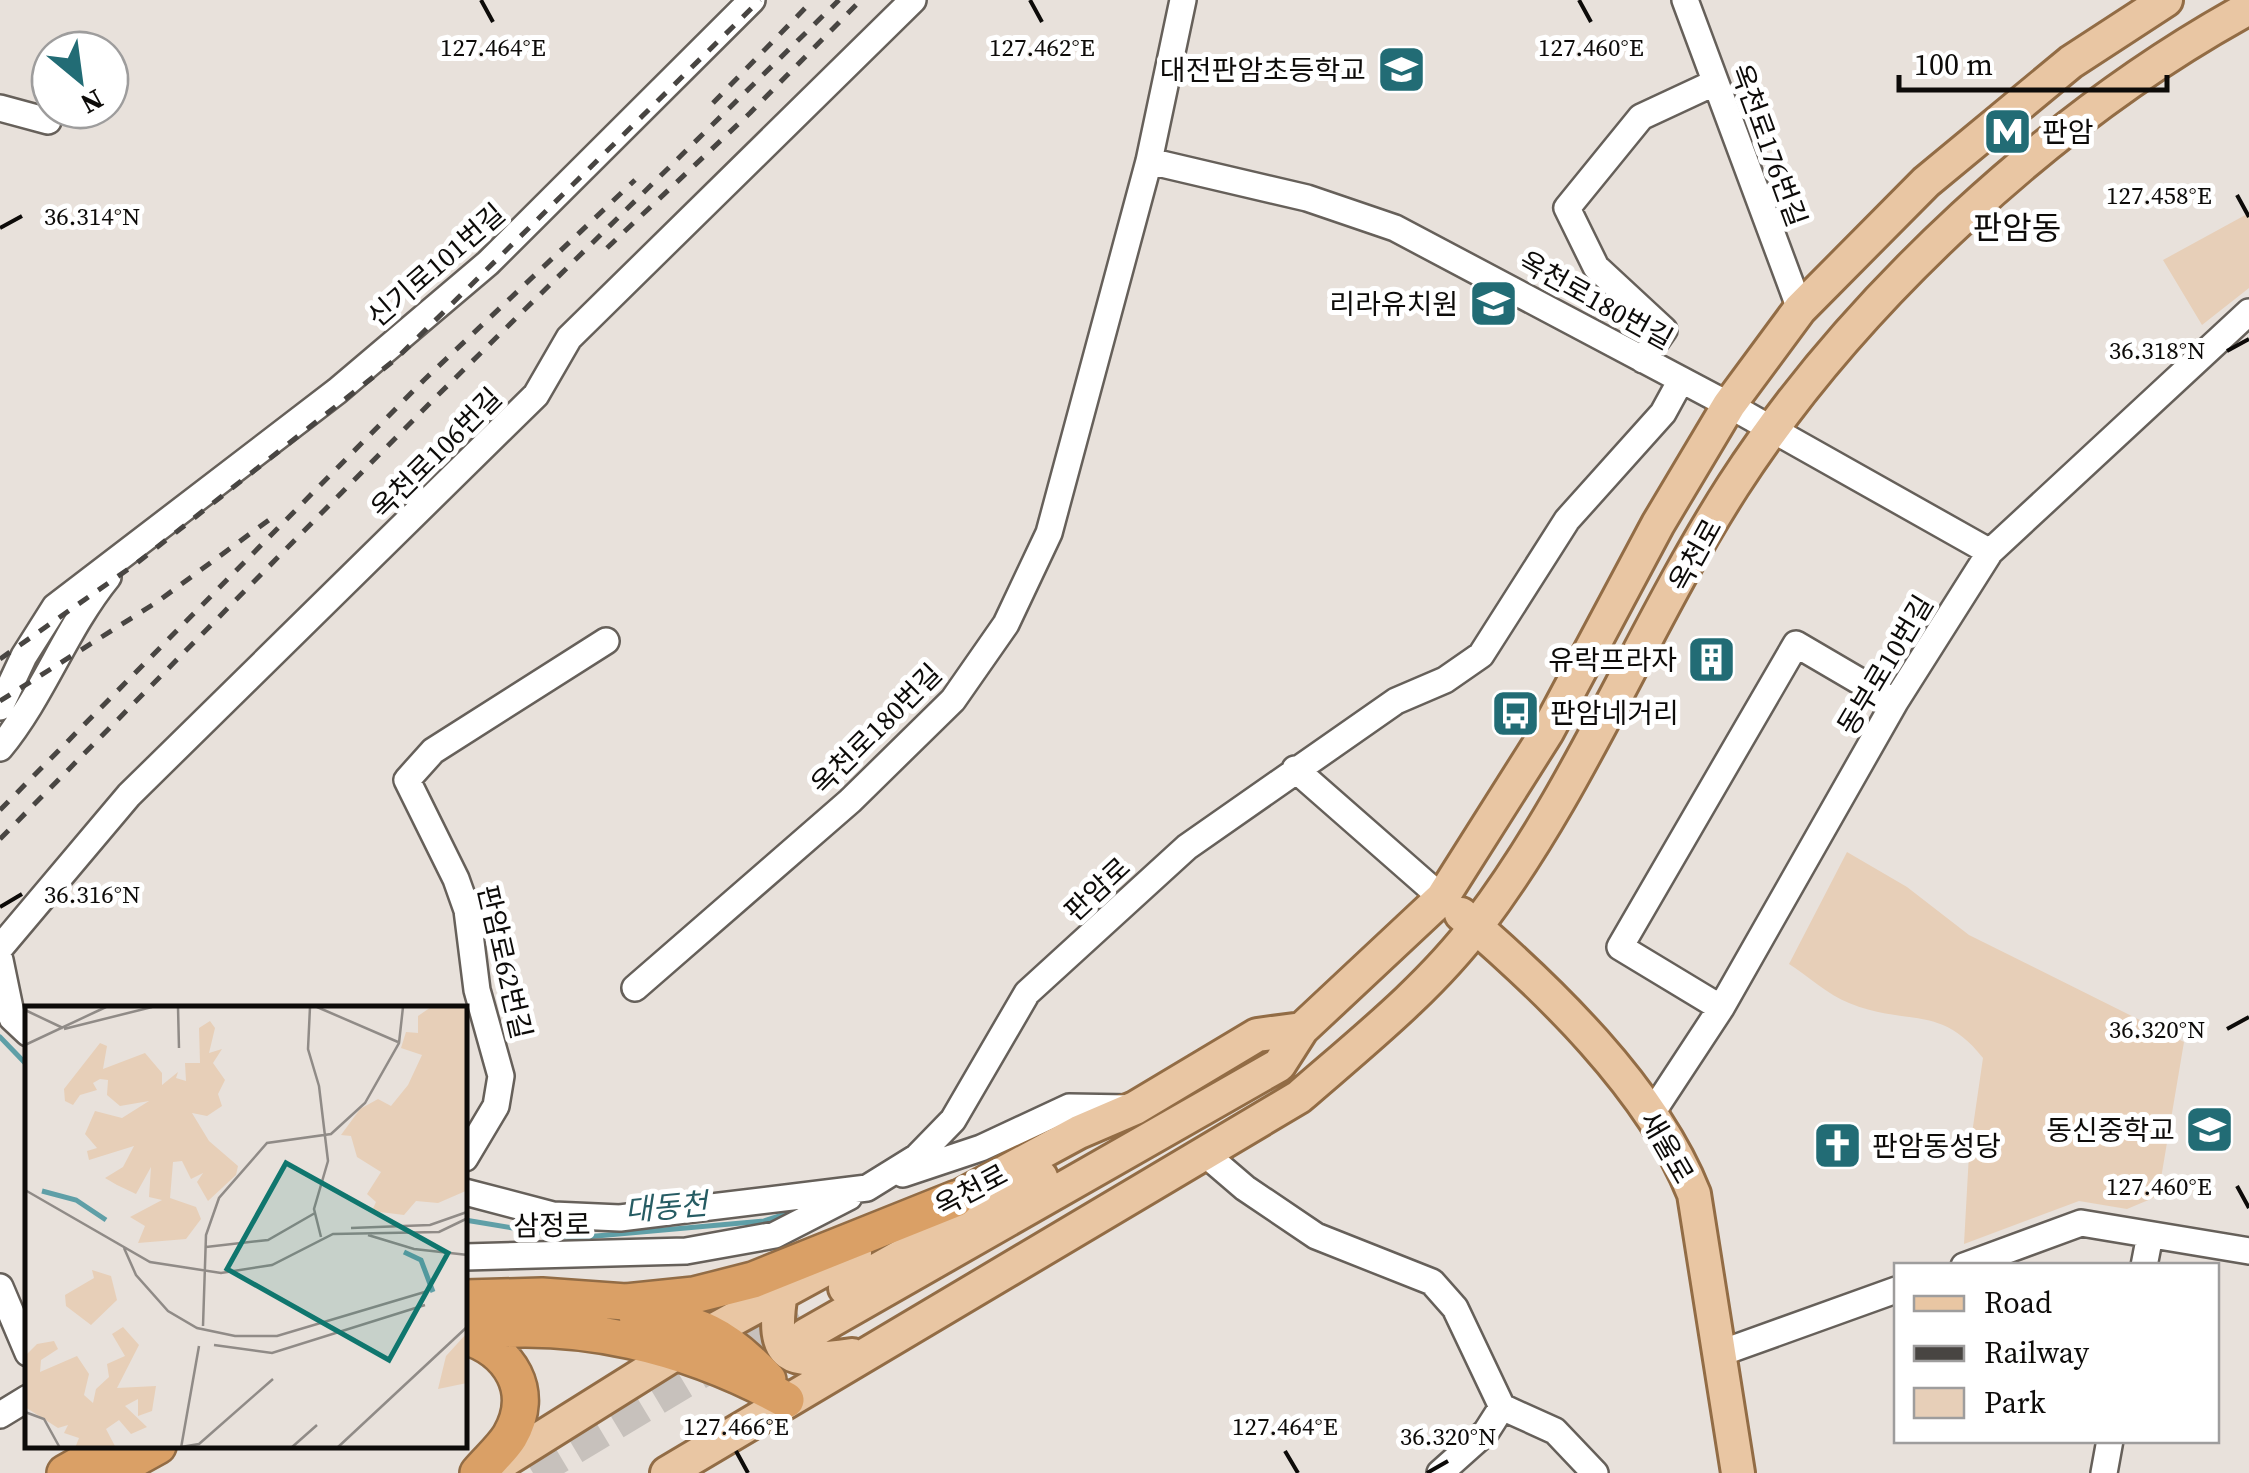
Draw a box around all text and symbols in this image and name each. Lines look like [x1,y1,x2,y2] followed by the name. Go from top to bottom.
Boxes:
[30,30,130,130] north arrow
[440,30,546,64] text: 127.464°E
[989,30,1095,64] text: 127.462°E
[1538,30,1644,64] text: 127.460°E
[1899,30,2166,92] scale bar
[1375,44,1427,96] school or university icon: 대전판암초등학교
[1914,44,1993,85] text: 100 m
[1160,51,1366,89] place label: 대전판암초등학교
[1722,58,1816,232] street label: 옥천로176번길
[74,80,110,123] text: N
[1981,106,2033,158] metro station icon: 판암
[2042,113,2094,151] place label: 판암
[2106,178,2212,212] text: 127.458°E
[359,195,513,335] street label: 신기로101번길
[44,199,140,233] text: 36.314°N
[1973,206,2061,250] district label: 판암동
[1512,242,1680,358] street label: 옥천로180번길
[1467,278,1519,330] school or university icon: 리라유치원
[1329,285,1458,323] place label: 리라유치원
[2109,333,2205,367] text: 36.318°N
[362,379,510,527] street label: 옥천로106번길
[1660,512,1730,598] street label: 옥천로
[1828,588,1942,742] street label: 동부로10번길
[1686,634,1738,686] building icon: 유락프라자
[1548,641,1677,679] place label: 유락프라자
[802,655,950,803] street label: 옥천로180번길
[1489,687,1541,739] bus stop icon: 판암네거리
[1550,694,1679,732] place label: 판암네거리
[1056,849,1138,929] street label: 판암로
[44,877,140,911] text: 36.316°N
[469,881,541,1043] street label: 판암로62번길
[25,1006,468,1448] inset map
[2109,1012,2205,1046] text: 36.320°N
[1631,1104,1703,1190] street label: 새울로
[2184,1104,2236,1156] school or university icon: 동신중학교
[2046,1111,2175,1149] place label: 동신중학교
[1811,1120,1863,1172] church icon: 판암동성당
[1872,1127,2001,1165] place label: 판암동성당
[928,1155,1014,1225] street label: 옥천로
[2106,1169,2212,1203] text: 127.460°E
[623,1183,712,1231] water label: 대동천
[513,1205,591,1245] street label: 삼정로
[1894,1263,2219,1443] legend
[1984,1282,2052,1323] text: Road
[1984,1332,2090,1373] text: Railway
[1984,1382,2046,1423] text: Park
[683,1409,789,1443] text: 127.466°E
[1232,1409,1338,1443] text: 127.464°E
[1400,1419,1496,1453] text: 36.320°N

